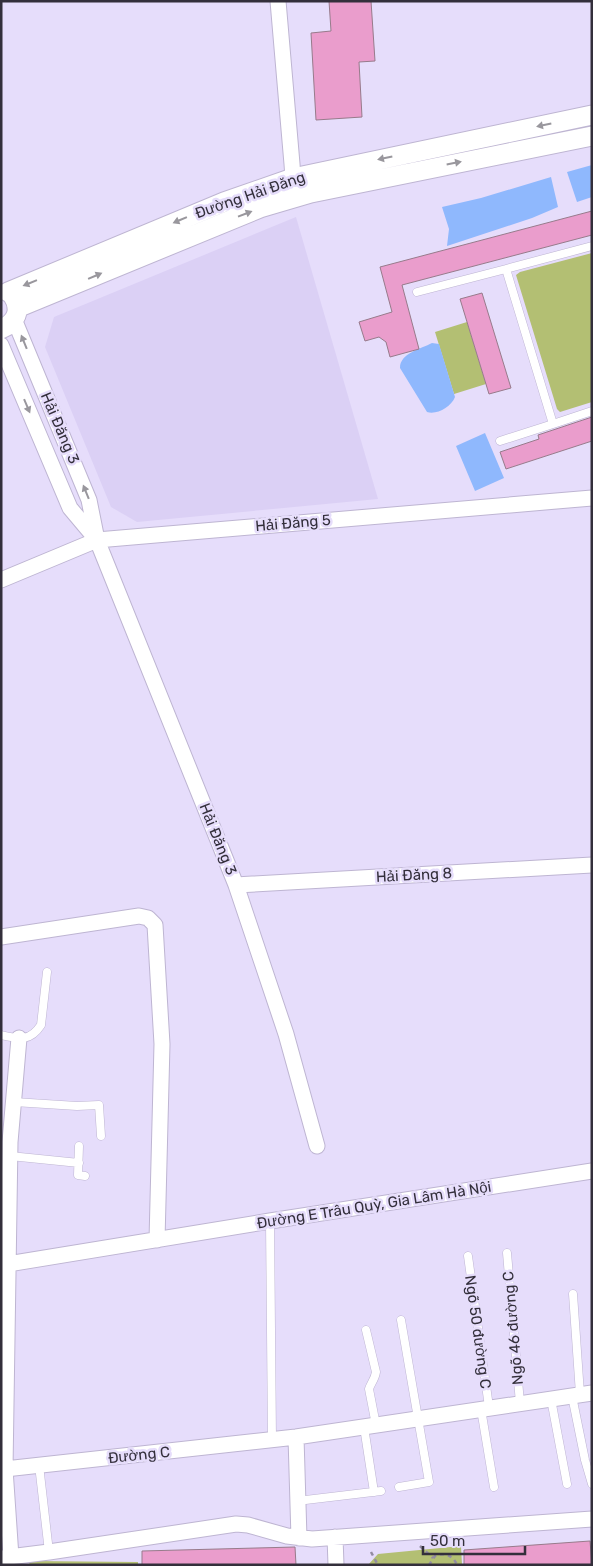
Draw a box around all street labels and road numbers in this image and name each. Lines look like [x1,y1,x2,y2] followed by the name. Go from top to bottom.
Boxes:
[193,168,307,222] street label: Đường Hải Đăng
[37,390,83,466] street label: Hải Đăng 3
[254,511,332,535] street label: Hải Đăng 5
[195,800,241,878] street label: Hải Đăng 3
[375,864,453,886] street label: Hải Đăng 8
[255,1178,493,1232] street label: Đường E Trâu Quỳ, Gia Lâm Hà Nội
[499,1270,527,1386] street label: Ngõ 46 đường C
[461,1274,495,1390] street label: Ngõ 50 đường C
[107,1443,171,1467] street label: Đường C

